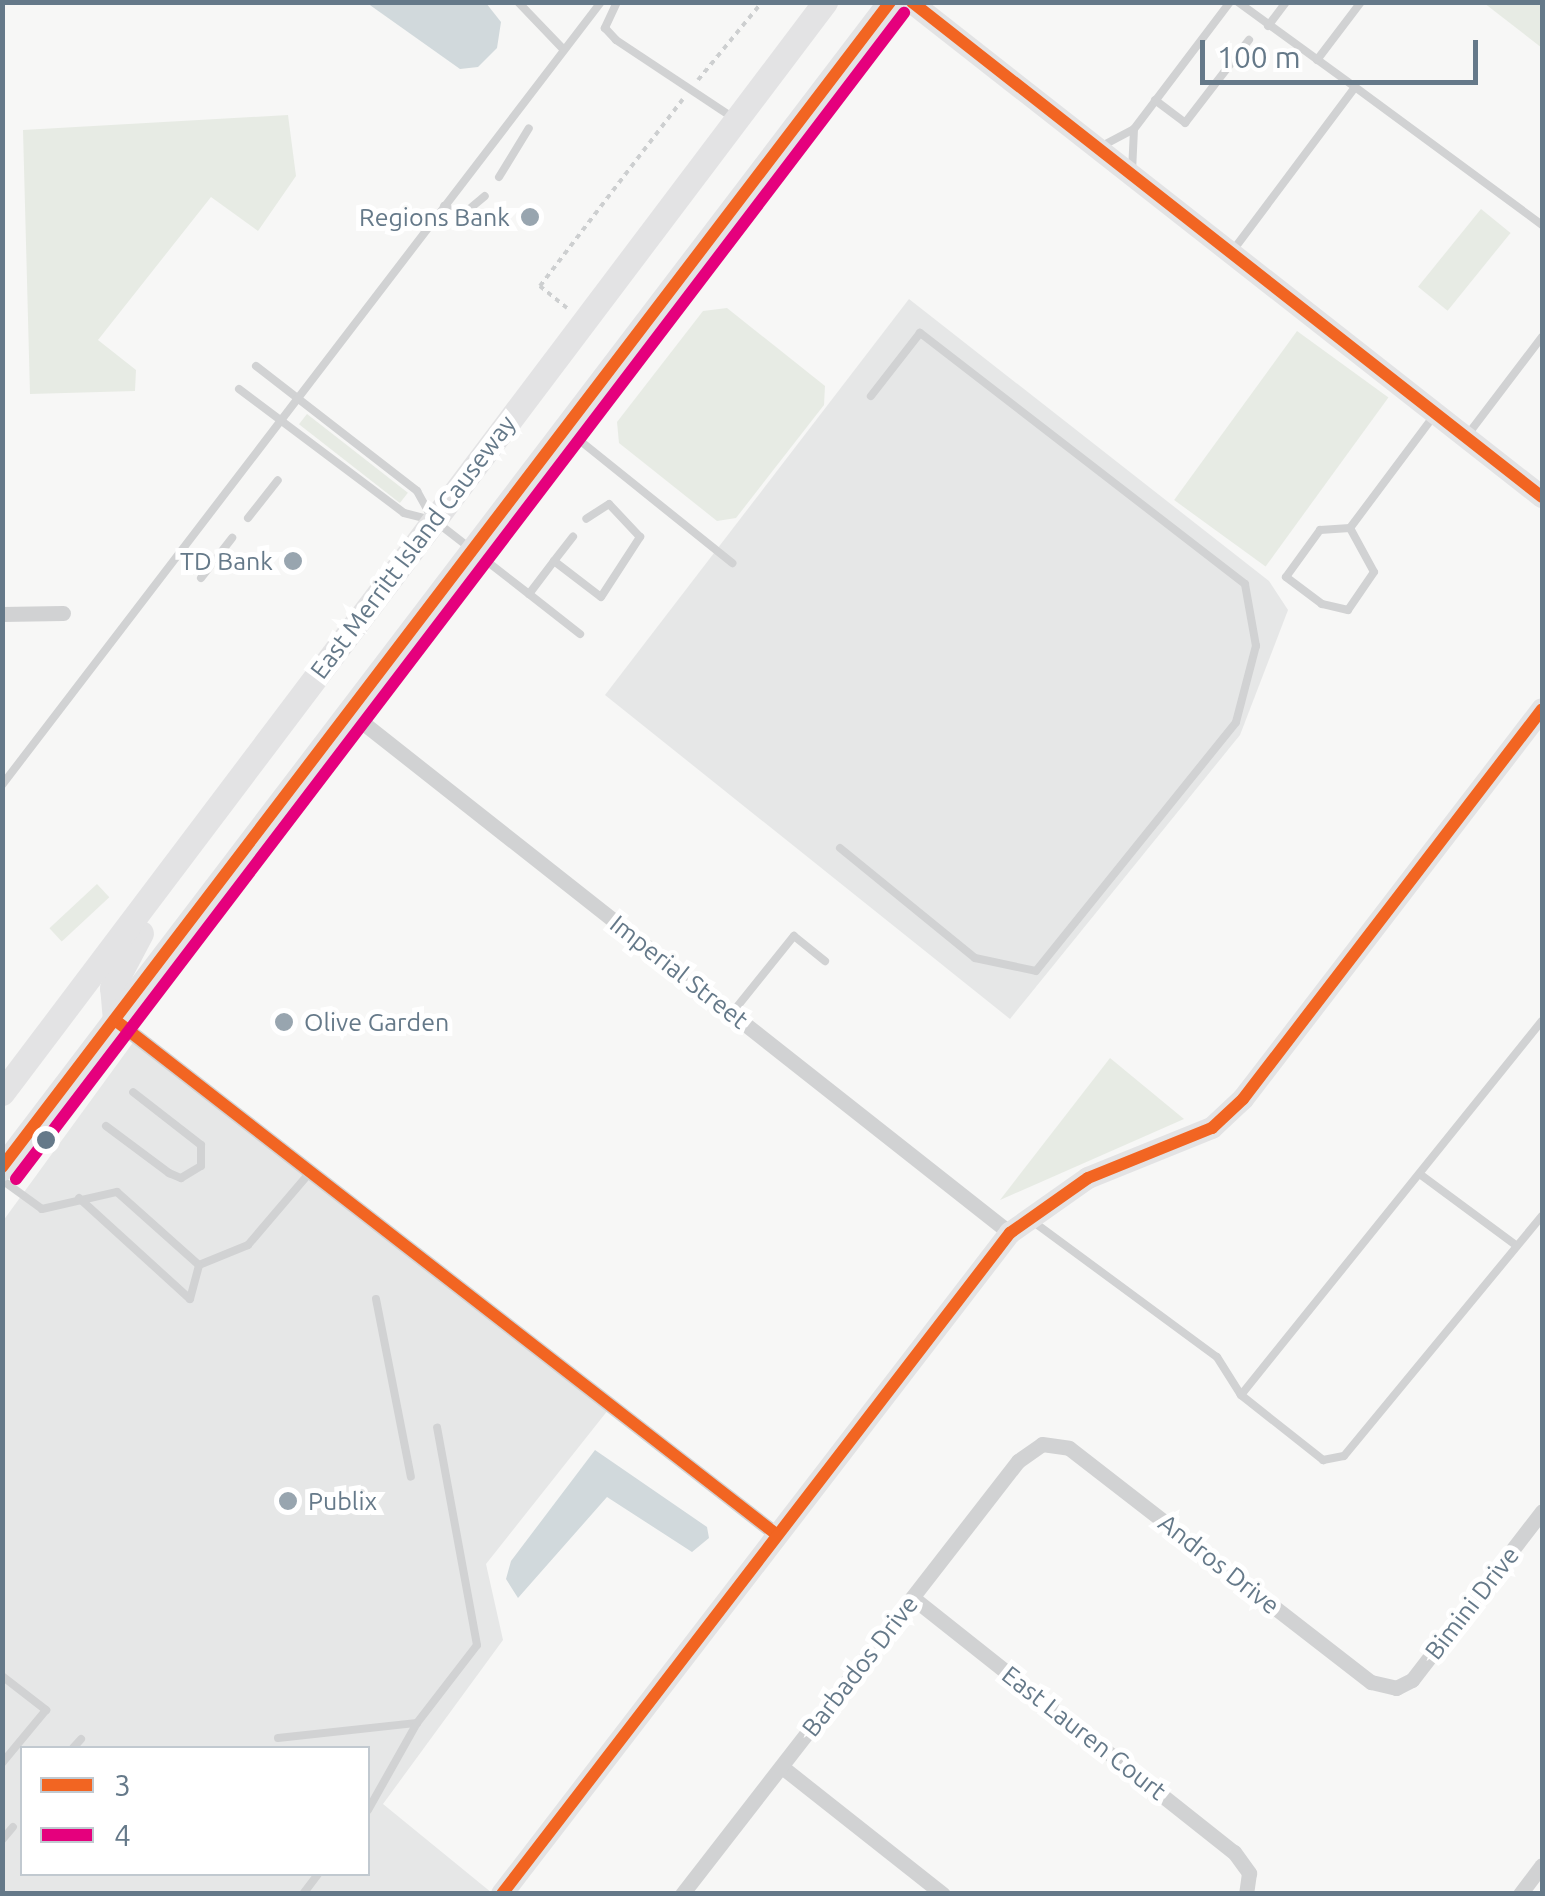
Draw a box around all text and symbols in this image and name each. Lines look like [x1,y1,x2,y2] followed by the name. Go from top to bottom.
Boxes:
[1205,20,1482,82] scale bar
[1217,40,1301,74] text: 100 m
[359,202,510,232] place label: Regions Bank
[519,206,541,228] marker: Regions Bank
[304,409,522,685] street label: East Merritt Island Causeway
[180,546,273,576] place label: TD Bank
[282,550,304,572] marker: TD Bank
[604,909,754,1035] street label: Imperial Street
[304,1007,449,1037] place label: Olive Garden
[273,1011,295,1033] marker: Olive Garden
[36,1130,56,1150] unlabelled marker
[308,1486,377,1516] place label: Publix
[277,1490,299,1512] marker: Publix
[1153,1508,1285,1620] street label: Andros Drive
[1419,1541,1525,1665] street label: Bimini Drive
[796,1590,924,1742] street label: Barbados Drive
[996,1660,1172,1806] street label: East Lauren Court
[20,1746,370,1876] legend
[114,1768,131,1802] text: 3
[114,1818,131,1852] text: 4

